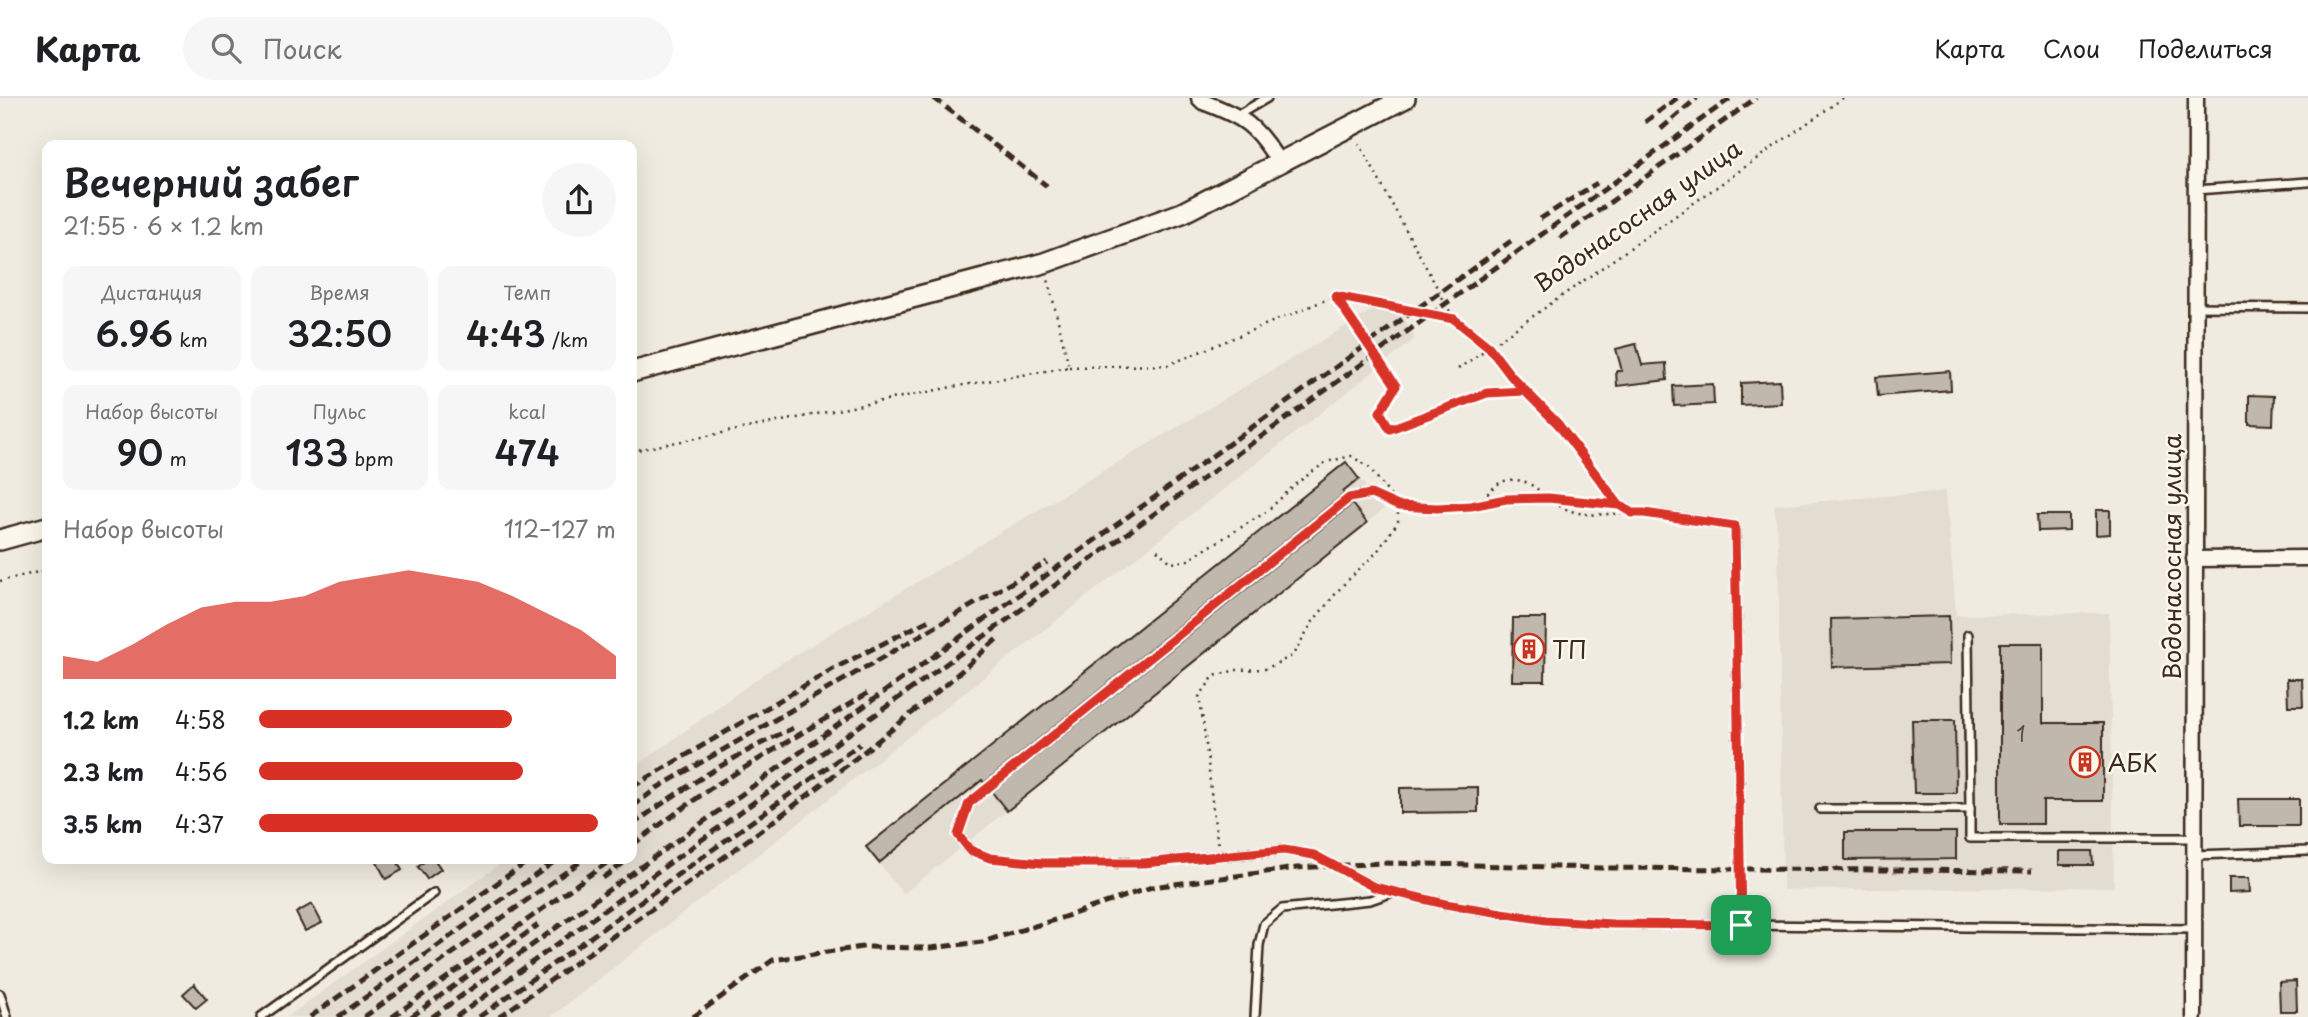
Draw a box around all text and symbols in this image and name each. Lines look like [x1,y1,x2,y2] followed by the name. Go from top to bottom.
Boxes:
[183,17,673,80] search box
[35,23,141,73] text: Карта
[207,29,245,67] icon: search
[263,29,342,68] text: Поиск
[1934,30,2005,66] text: Карта
[2043,30,2100,66] text: Слои
[2138,30,2273,66] text: Поделиться
[1526,130,1748,300] street label: Водонасосная улица
[63,153,359,210] text: Вечерний забег
[542,163,616,237] button: share
[63,208,264,243] text: 21:55 · 6 × 1.2 km
[101,278,202,306] text: Дистанция
[309,278,370,306] text: Время
[503,278,551,306] text: Темп
[96,306,173,359] text: 6.96
[287,306,392,359] text: 32:50
[466,306,546,359] text: 4:43
[173,325,208,353] text: km
[546,325,588,353] text: /km
[85,397,218,425] text: Набор высоты
[313,397,366,425] text: Пульс
[508,397,546,425] text: kcal
[117,425,163,478] text: 90
[285,425,348,478] text: 133
[495,425,560,478] text: 474
[2153,434,2189,680] street label: Водонасосная улица
[163,444,187,472] text: m
[348,444,394,472] text: bpm
[63,511,224,546] text: Набор высоты
[504,511,616,546] text: 112–127 m
[1552,631,1587,667] place label: ТП
[1512,632,1546,666] building icon: ТП
[63,702,139,737] text: 1.2 km
[175,702,226,737] text: 4:58
[2016,717,2026,749] house number: 1
[2108,744,2158,780] place label: АБК
[2068,745,2102,779] building icon: АБК
[63,754,144,789] text: 2.3 km
[175,754,228,789] text: 4:56
[63,806,143,841] text: 3.5 km
[175,806,224,841] text: 4:37
[1711,895,1771,955] pin
[1722,906,1760,944] icon: arrive

